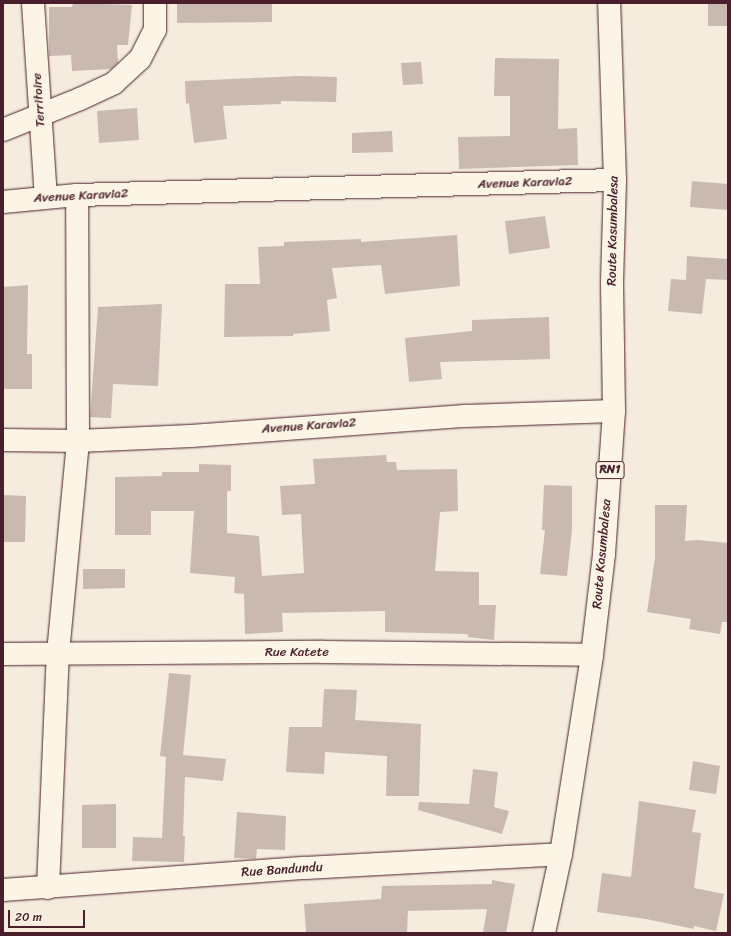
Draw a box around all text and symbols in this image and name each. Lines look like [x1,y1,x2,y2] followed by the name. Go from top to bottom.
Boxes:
[29,72,49,128] street label: Territoire
[477,174,573,192] street label: Avenue Karavia2
[604,176,622,286] street label: Route Kasumbalesa
[33,186,129,206] street label: Avenue Karavia2
[261,415,357,437] street label: Avenue Karavia2
[595,460,625,480] road number: RN1
[589,498,615,610] street label: Route Kasumbalesa
[265,644,329,660] street label: Rue Katete
[241,859,323,881] street label: Rue Bandundu
[10,902,87,928] scale bar
[15,906,42,928] text: 20 m

